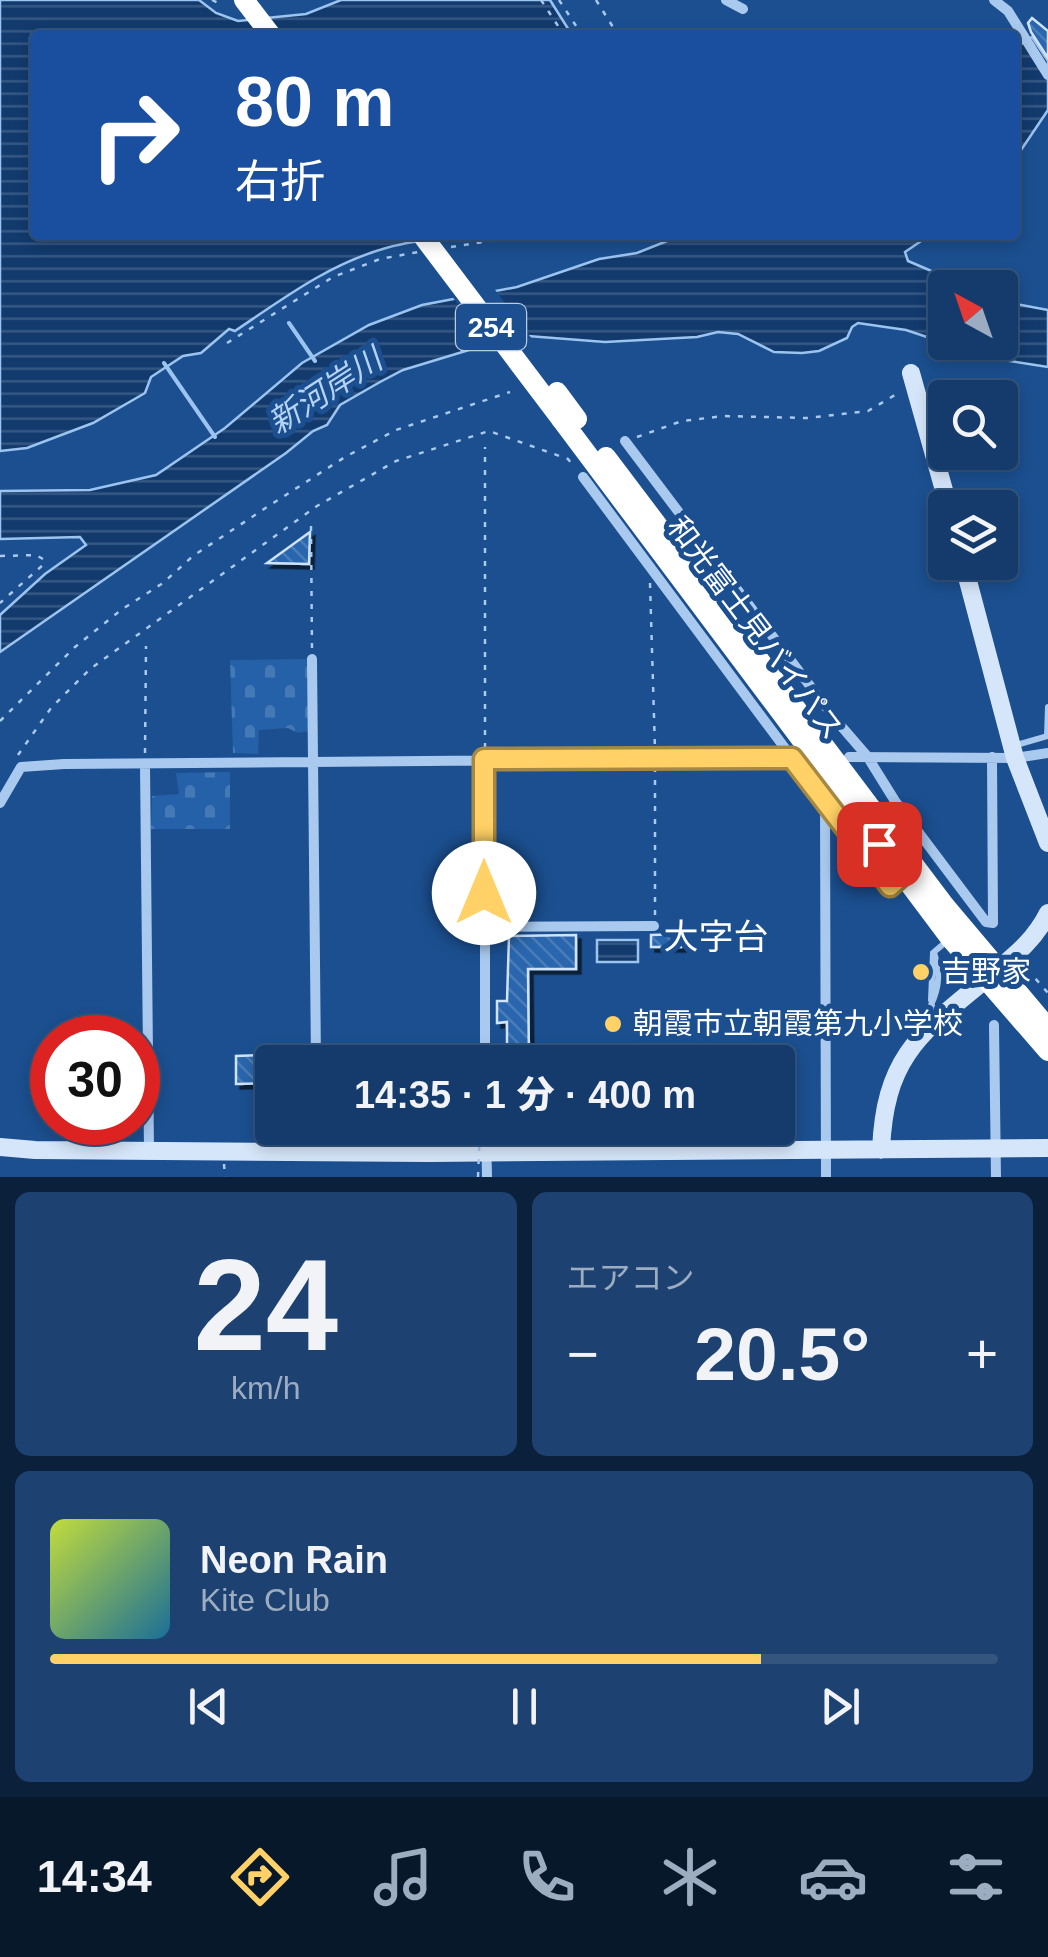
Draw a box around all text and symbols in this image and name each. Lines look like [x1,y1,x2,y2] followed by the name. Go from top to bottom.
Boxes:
[235,63,395,141] text: 80 m
[70,70,200,200] icon: right
[235,156,325,207] text: 右折
[928,270,1018,360] north arrow
[928,270,1018,580] map controls
[456,304,526,350] road number: 254
[262,339,391,441] water label: 新河岸川
[928,380,1018,470] button: search
[928,490,1018,580] button: layers
[661,510,850,745] street label: 和光富士見バイパス
[837,802,922,887] pin
[852,817,907,872] icon: arrive
[432,841,536,945] position arrow
[663,917,769,956] district label: 大字台
[941,955,1031,988] place label: 吉野家
[910,961,932,983] marker: 吉野家
[633,1007,963,1040] place label: 朝霞市立朝霞第九小学校
[602,1013,624,1035] marker: 朝霞市立朝霞第九小学校
[30,1015,160,1145] speed limit sign: 30
[354,1074,696,1116] text: 14:35 · 1 分 · 400 m
[193,1232,338,1378] text: 24
[567,1260,695,1296] text: エアコン
[694,1312,870,1396] text: 20.5°
[567,1323,599,1385] text: −
[966,1323,998,1385] text: +
[231,1370,300,1406] text: km/h
[200,1539,388,1581] text: Neon Rain
[200,1582,330,1618] text: Kite Club
[181,1679,236,1734] icon: previous
[497,1679,552,1734] icon: pause
[813,1679,868,1734] icon: next
[225,1842,295,1912] icon: directions
[368,1842,438,1912] icon: music
[512,1842,582,1912] icon: phone
[655,1842,725,1912] icon: climate
[798,1842,868,1912] icon: car
[941,1842,1011,1912] icon: filters
[37,1851,152,1902] text: 14:34

